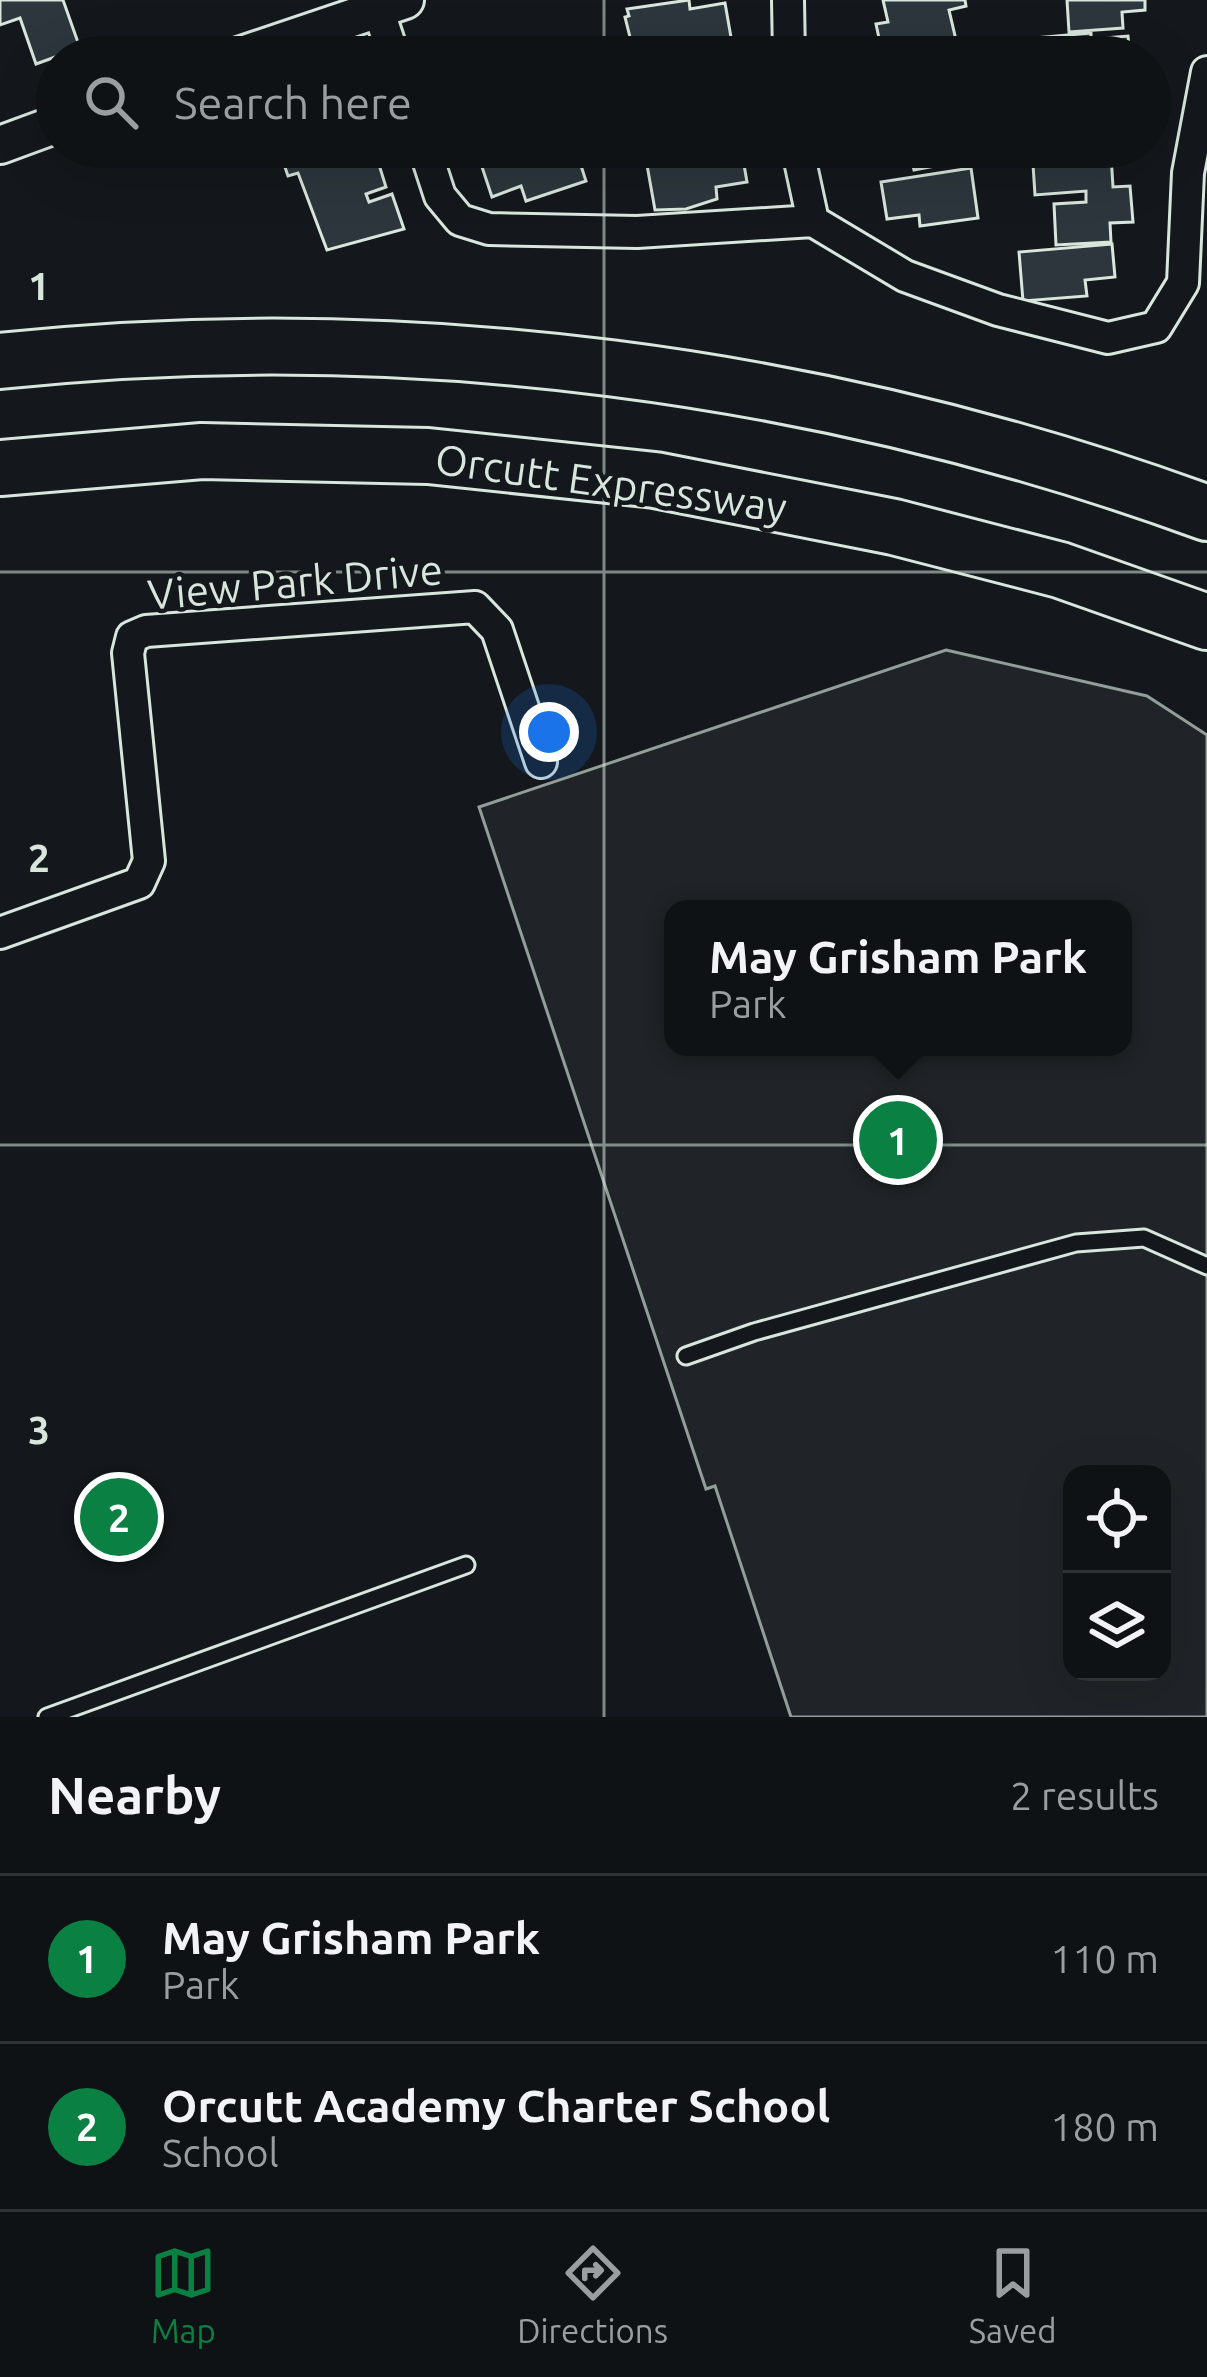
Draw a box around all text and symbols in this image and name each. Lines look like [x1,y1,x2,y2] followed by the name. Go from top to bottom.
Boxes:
[36,36,1171,168] search box
[78,69,144,135] icon: search
[174,77,412,128] text: Search here
[28,264,50,307] text: 1
[432,435,790,530] street label: Orcutt Expressway
[145,545,444,618] street label: View Park Drive
[519,702,579,762] your location
[28,836,50,879] text: 2
[664,900,1132,1056] popup
[709,931,1087,982] text: May Grisham Park
[709,982,786,1025] text: Park
[859,1095,937,1185] pin: 1
[28,1408,50,1451] text: 3
[1063,1465,1171,1681] map controls
[1063,1465,1171,1573] button: locate
[80,1472,158,1562] pin: 2
[1063,1573,1171,1681] button: layers
[48,1766,221,1824] text: Nearby
[1010,1774,1159,1817] text: 2 results
[162,1912,540,1963] text: May Grisham Park
[76,1937,98,1980] text: 1
[1050,1937,1159,1980] text: 110 m
[162,1963,240,2006] text: Park
[162,2080,830,2131] text: Orcutt Academy Charter School
[76,2105,98,2148] text: 2
[1050,2105,1159,2148] text: 180 m
[162,2131,279,2174] text: School
[150,2240,216,2349] tab: Map
[517,2240,668,2349] tab: Directions
[969,2240,1057,2349] tab: Saved

